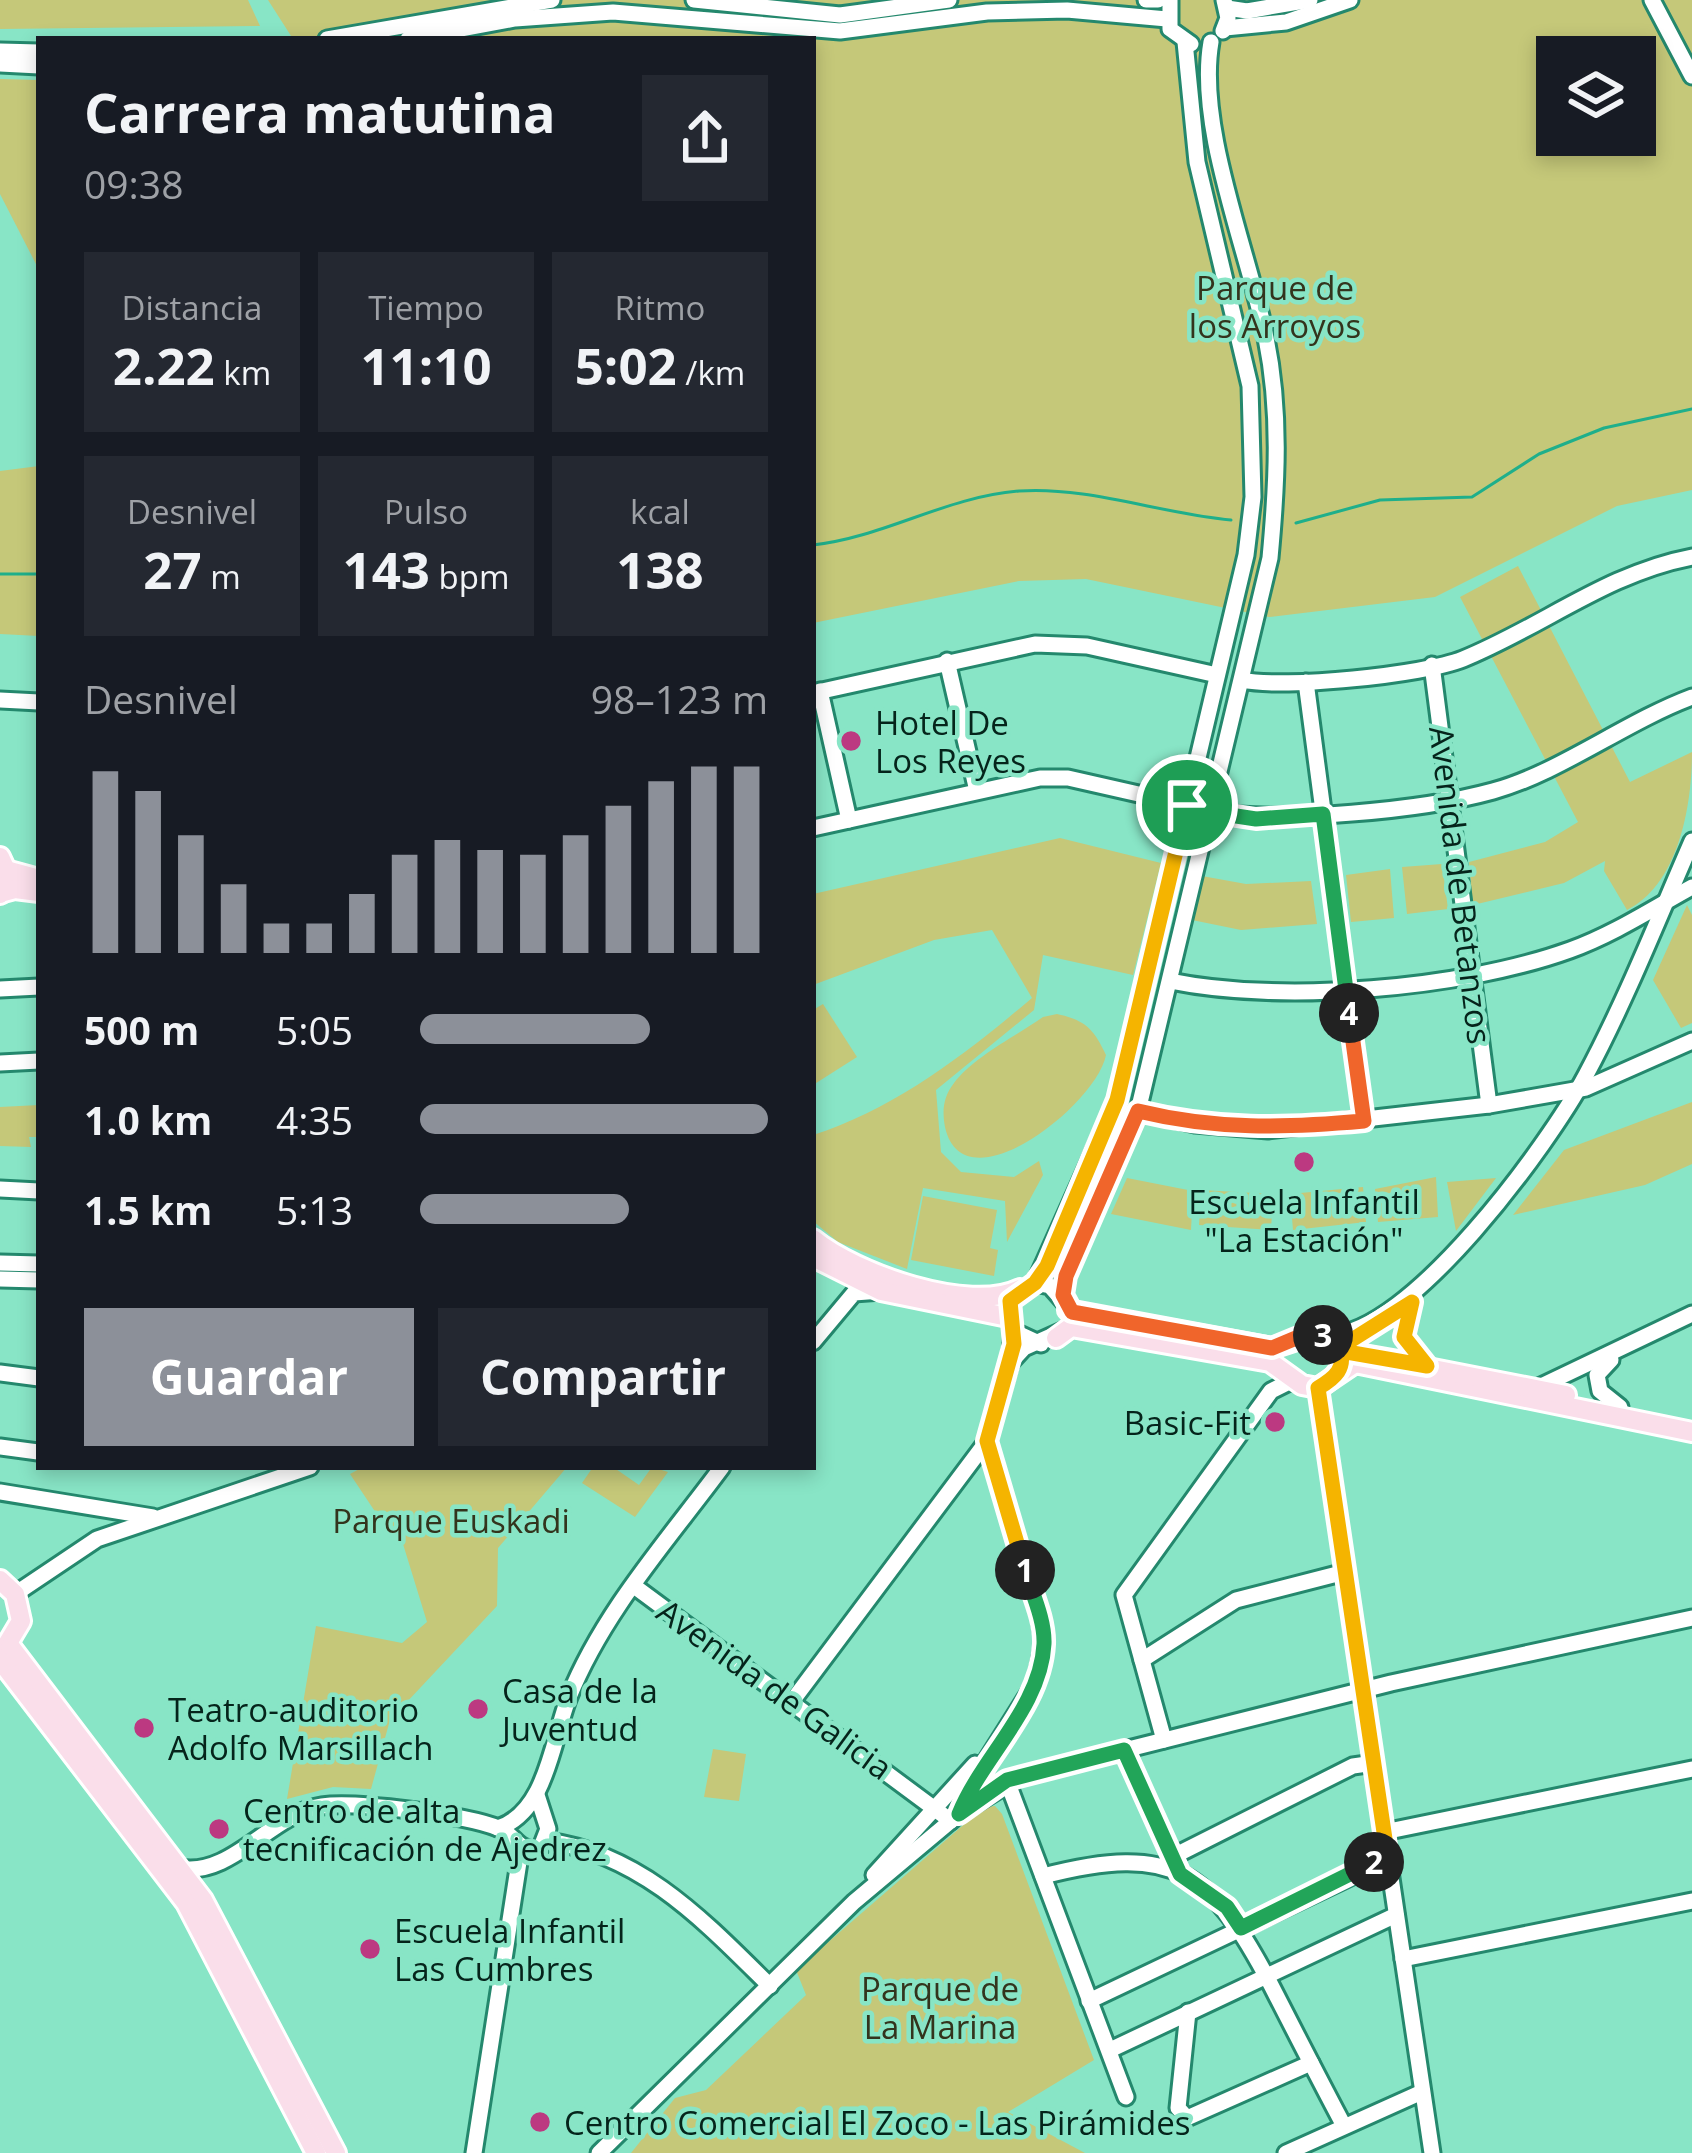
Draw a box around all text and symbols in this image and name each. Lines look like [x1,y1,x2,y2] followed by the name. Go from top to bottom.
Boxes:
[1536,36,1656,156] map controls
[1536,36,1656,156] button: layers
[84,75,556,149] text: Carrera matutina
[642,75,768,201] button: share
[84,157,183,210] text: 09:38
[1189,265,1361,348] park label: Parque de los Arroyos
[122,285,262,330] text: Distancia
[368,285,484,330] text: Tiempo
[615,285,705,330] text: Ritmo
[113,330,215,400] text: 2.22
[360,330,492,400] text: 11:10
[575,330,677,400] text: 5:02
[215,350,271,395] text: km
[677,350,745,395] text: /km
[127,489,257,534] text: Desnivel
[384,489,468,534] text: Pulso
[630,489,690,534] text: kcal
[143,534,202,604] text: 27
[343,534,430,604] text: 143
[616,534,704,604] text: 138
[202,554,241,599] text: m
[430,554,510,599] text: bpm
[84,672,238,725] text: Desnivel
[591,672,768,725] text: 98–123 m
[875,700,1026,783] place label: Hotel De Los Reyes
[1419,723,1503,1047] street label: Avenida de Betanzos
[838,728,864,754] marker: Hotel De Los Reyes
[1136,754,1238,856] pin
[1154,772,1220,838] icon: arrive
[1319,983,1379,1043] pin: 4
[1340,990,1358,1035] text: 4
[84,1003,199,1056] text: 500 m
[276,1003,353,1056] text: 5:05
[84,1093,212,1146] text: 1.0 km
[276,1093,353,1146] text: 4:35
[1291,1149,1317,1175] marker: Escuela Infantil "La Estación"
[1188,1179,1420,1262] place label: Escuela Infantil "La Estación"
[84,1183,212,1236] text: 1.5 km
[276,1183,353,1236] text: 5:13
[1293,1305,1353,1365] pin: 3
[84,1308,414,1446] button: Guardar
[438,1308,768,1446] button: Compartir
[1314,1312,1332,1357] text: 3
[1124,1400,1251,1445] place label: Basic-Fit
[1262,1409,1288,1435] marker: Basic-Fit
[332,1498,570,1543] park label: Parque Euskadi
[995,1540,1055,1600] pin: 1
[1016,1547,1034,1592] text: 1
[648,1588,902,1790] street label: Avenida de Galicia
[499,1668,658,1751] place label: Casa de la Juventud
[168,1687,433,1770] place label: Teatro-auditorio Adolfo Marsillach
[465,1696,491,1722] marker: Casa de la Juventud
[131,1715,157,1741] marker: Teatro-auditorio Adolfo Marsillach
[243,1788,607,1871] place label: Centro de alta tecnificación de Ajedrez
[206,1816,232,1842] marker: Centro de alta tecnificación de Ajedrez
[1344,1832,1404,1892] pin: 2
[1365,1839,1383,1884] text: 2
[394,1908,625,1991] place label: Escuela Infantil Las Cumbres
[357,1936,383,1962] marker: Escuela Infantil Las Cumbres
[861,1966,1019,2049] park label: Parque de La Marina
[564,2100,1190,2145] place label: Centro Comercial El Zoco - Las Pirámides
[527,2109,553,2135] marker: Centro Comercial El Zoco - Las Pirámides

